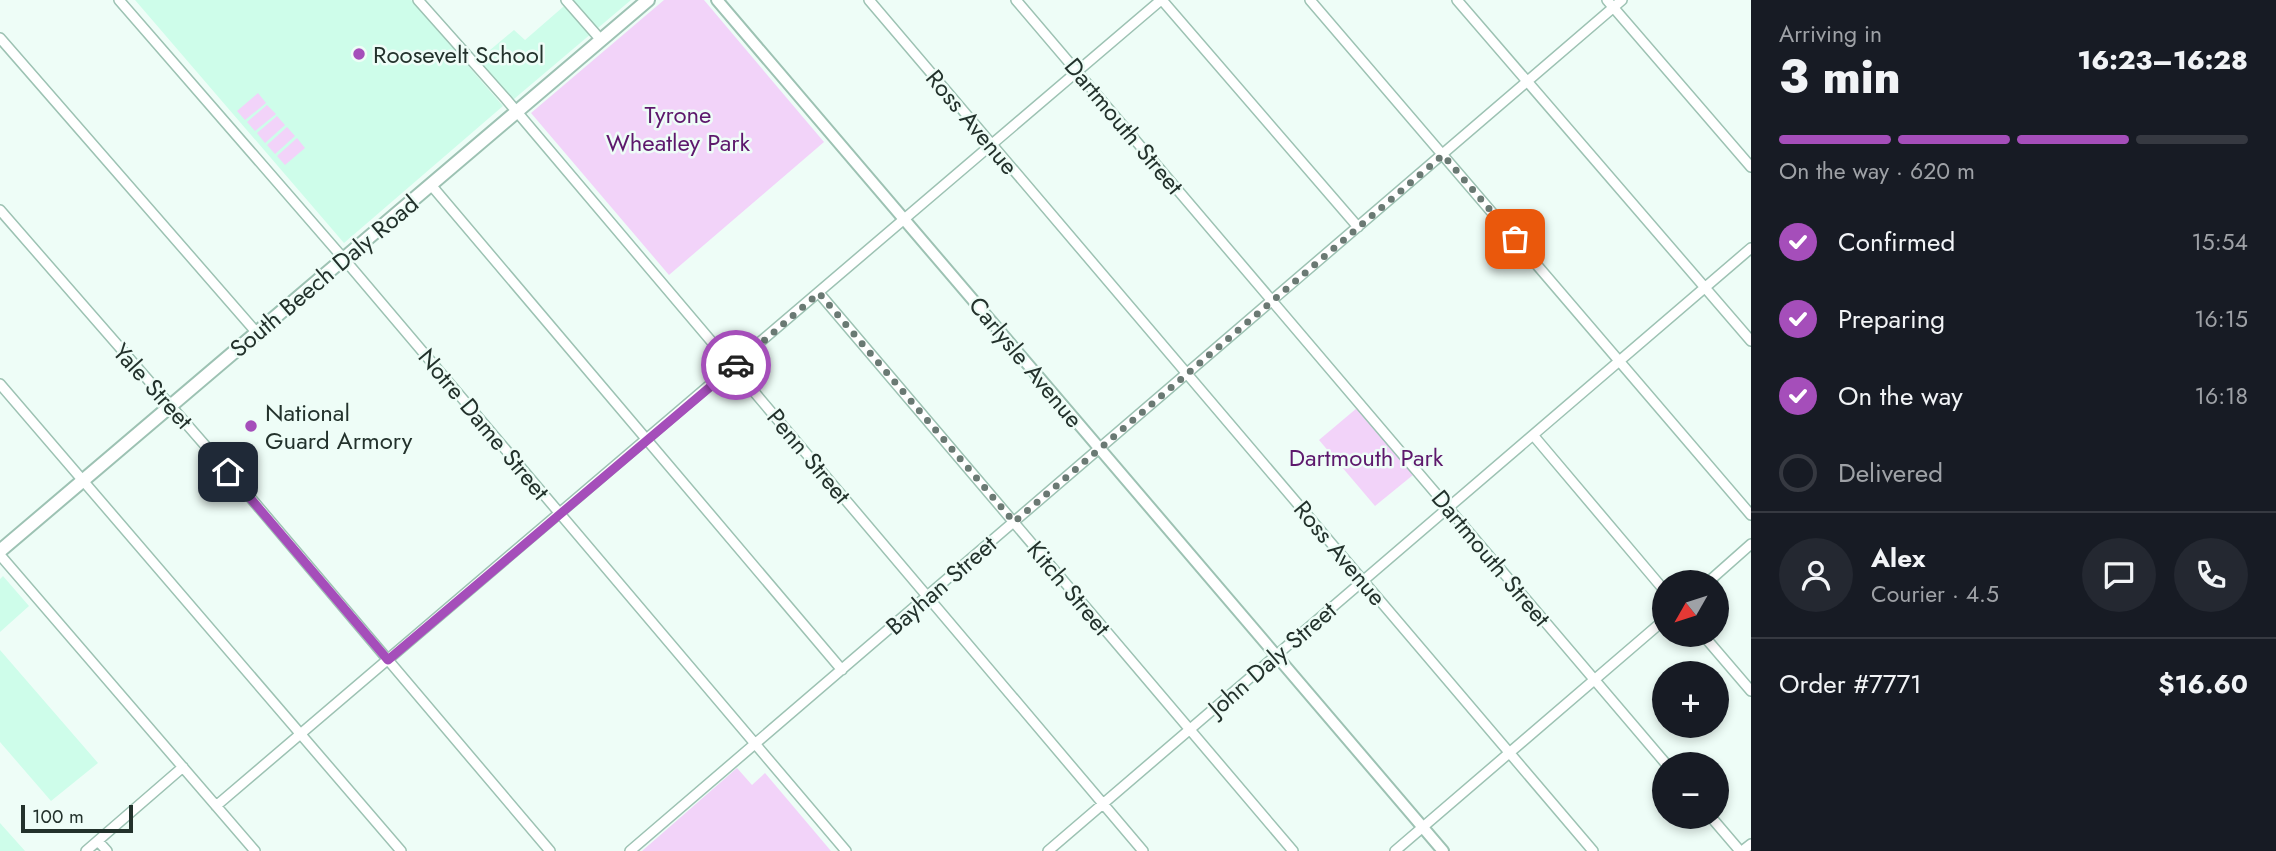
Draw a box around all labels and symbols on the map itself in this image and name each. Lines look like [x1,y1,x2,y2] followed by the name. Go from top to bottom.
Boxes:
[373,37,544,72] place label: Roosevelt School
[351,46,367,62] marker: Roosevelt School
[1056,50,1192,202] street label: Dartmouth Street
[918,62,1026,182] street label: Ross Avenue
[606,97,750,160] park label: Tyrone Wheatley Park
[222,187,426,365] street label: South Beech Daly Road
[1485,209,1545,269] pin
[961,289,1091,435] street label: Carlysle Avenue
[701,330,771,400] courier
[105,335,201,437] street label: Yale Street
[410,341,558,508] street label: Notre Dame Street
[265,395,413,458] place label: National Guard Armory
[759,401,859,511] street label: Penn Street
[243,418,259,434] marker: National Guard Armory
[1289,440,1444,475] park label: Dartmouth Park
[198,442,258,502] pin
[1423,482,1559,634] street label: Dartmouth Street
[1286,493,1394,613] street label: Ross Avenue
[878,527,1004,643] street label: Bayhan Street
[1019,533,1119,643] street label: Kitch Street
[1652,570,1729,648] north arrow
[1198,593,1344,727] street label: John Daly Street
[21,802,133,834] scale bar

